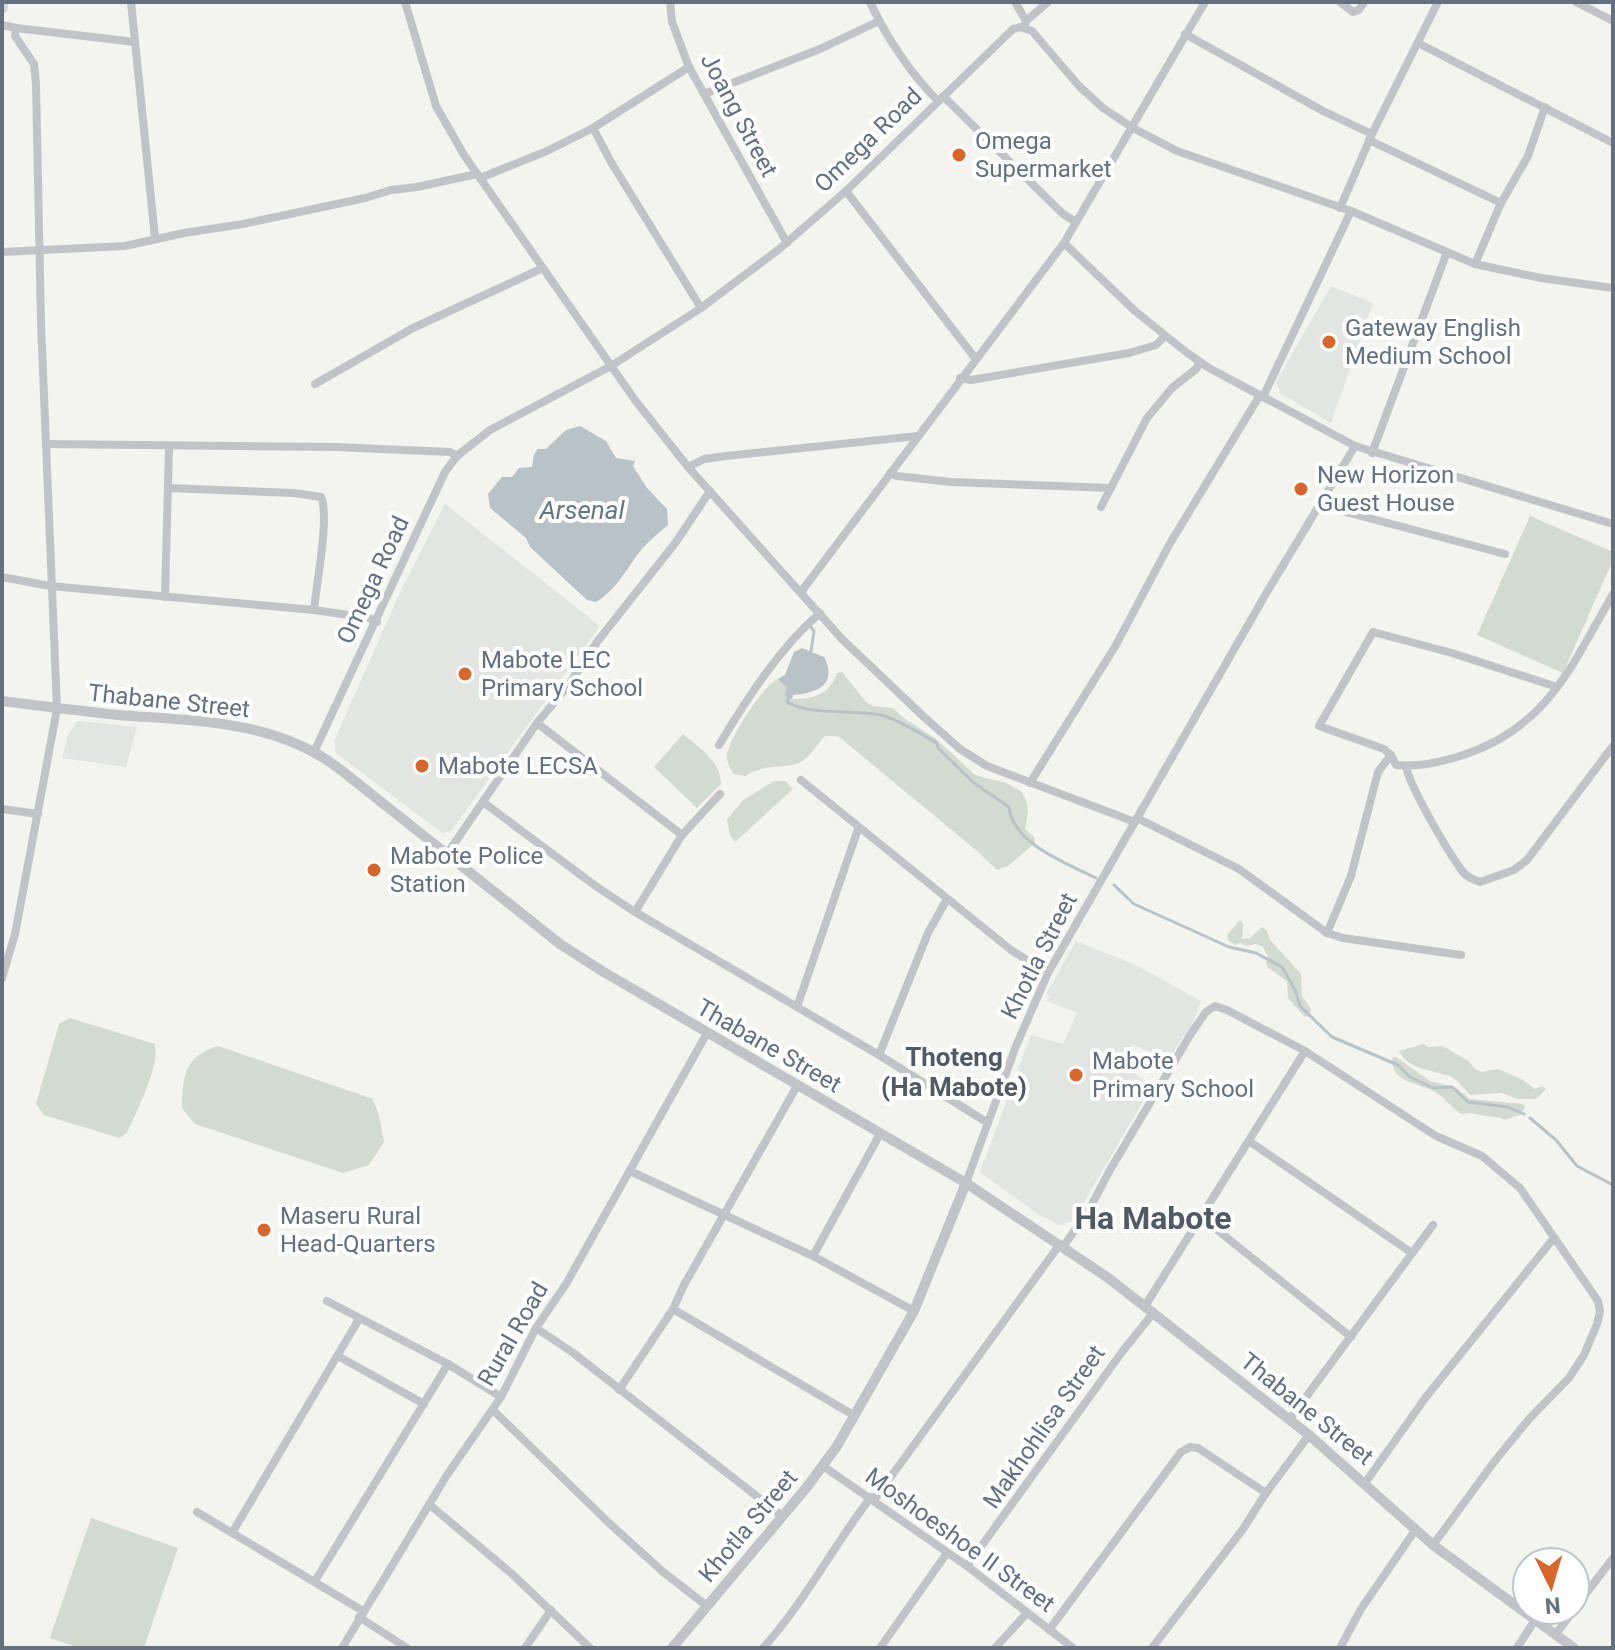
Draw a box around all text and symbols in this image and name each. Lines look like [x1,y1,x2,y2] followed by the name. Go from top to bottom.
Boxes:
[695,48,783,182] street label: Joang Street
[809,82,927,198] street label: Omega Road
[975,127,1112,183] place label: Omega Supermarket
[950,146,968,164] marker: Omega Supermarket
[1345,314,1521,370] place label: Gateway English Medium School
[1320,333,1338,351] marker: Gateway English Medium School
[1317,461,1455,517] place label: New Horizon Guest House
[1292,480,1310,498] marker: New Horizon Guest House
[537,495,625,525] water label: Arsenal
[331,512,415,648] street label: Omega Road
[481,646,643,702] place label: Mabote LEC Primary School
[456,665,474,683] marker: Mabote LEC Primary School
[87,679,251,723] street label: Thabane Street
[438,752,598,780] place label: Mabote LECSA
[413,757,431,775] marker: Mabote LECSA
[390,842,543,898] place label: Mabote Police Station
[365,861,383,879] marker: Mabote Police Station
[995,888,1083,1024] street label: Khotla Street
[692,993,846,1099] street label: Thabane Street
[881,1042,1027,1102] district label: Thoteng (Ha Mabote)
[1092,1047,1254,1103] place label: Mabote Primary School
[1067,1066,1085,1084] marker: Mabote Primary School
[1075,1199,1231,1237] district label: Ha Mabote
[280,1202,436,1258] place label: Maseru Rural Head-Quarters
[255,1221,273,1239] marker: Maseru Rural Head-Quarters
[472,1277,554,1391] street label: Rural Road
[977,1340,1111,1514] street label: Makhohlisa Street
[1235,1347,1379,1471] street label: Thabane Street
[860,1462,1060,1618] street label: Moshoeshoe II Street
[693,1464,803,1588] street label: Khotla Street
[1511,1546,1591,1626] north arrow
[1544,1592,1562,1619] text: N

